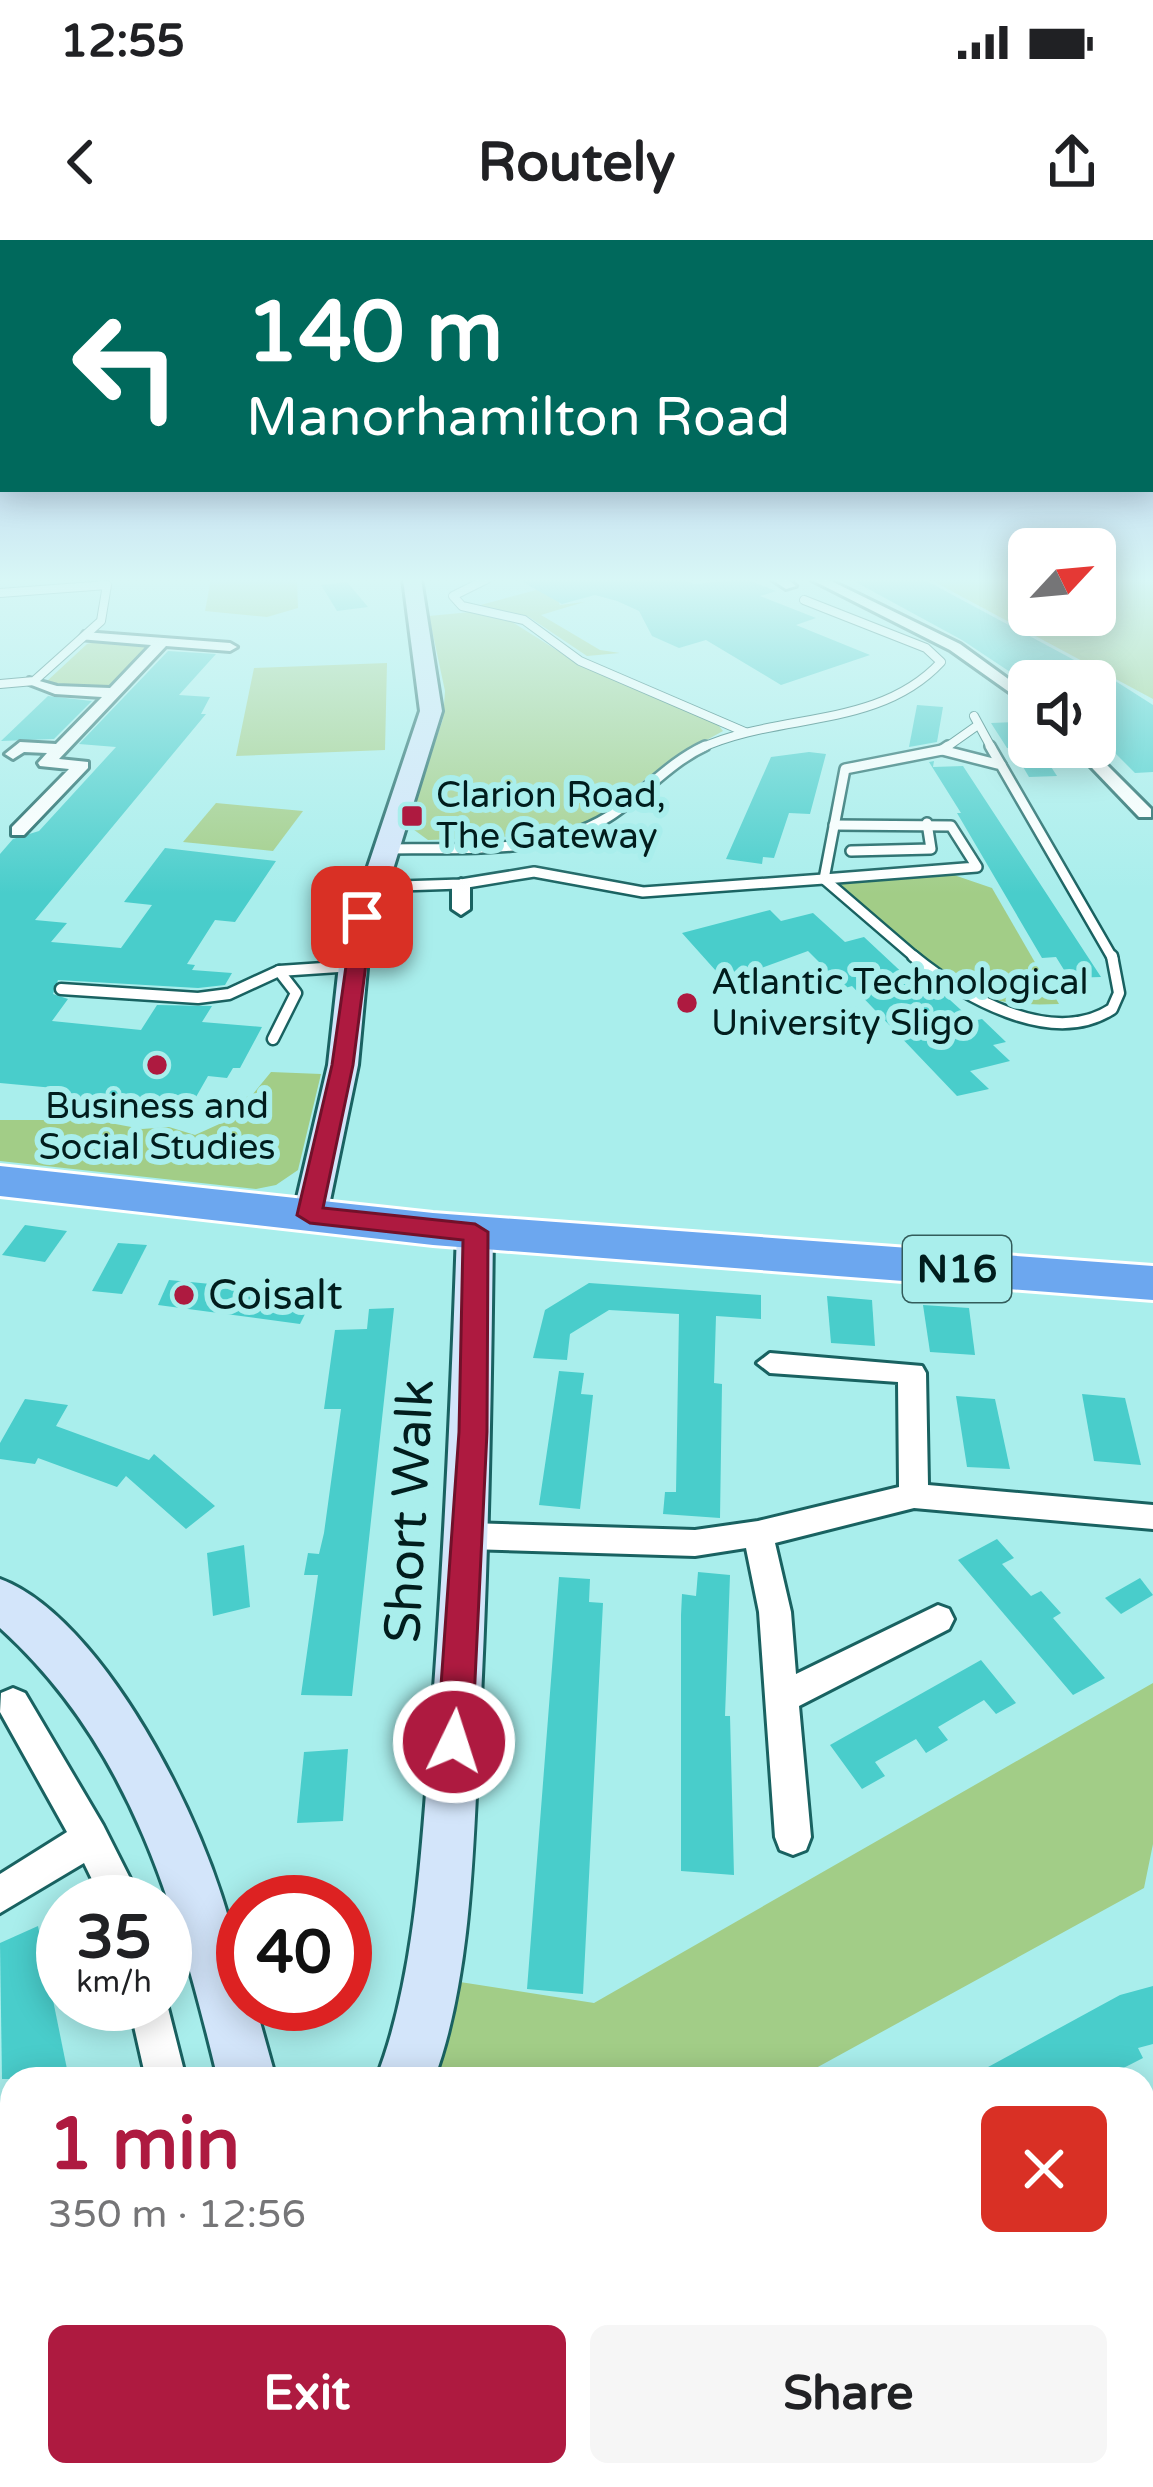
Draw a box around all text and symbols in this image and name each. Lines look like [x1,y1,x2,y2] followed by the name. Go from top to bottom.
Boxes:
[60,15,185,69] text: 12:55
[48,129,114,195] icon: back
[1039,129,1105,195] icon: share
[478,130,675,195] text: Routely
[246,283,503,384] text: 140 m
[48,288,204,444] icon: left
[246,385,790,450] text: Manorhamilton Road
[1008,528,1116,636] north arrow
[1008,528,1116,768] map controls
[1008,660,1116,768] button: sound
[436,774,666,858] place label: Clarion Road, The Gateway
[399,803,425,829] marker: Clarion Road, The Gateway
[311,866,413,968] pin
[329,884,395,950] icon: arrive
[711,961,1089,1045] place label: Atlantic Technological University Sligo
[674,990,700,1016] marker: Atlantic Technological University Sligo
[144,1052,170,1078] marker: Business and Social Studies
[38,1085,276,1169] place label: Business and Social Studies
[903,1236,1011,1302] road number: N16
[208,1270,343,1321] place label: Coisalt
[171,1282,197,1308] marker: Coisalt
[372,1378,448,1644] street label: Short Walk
[391,1679,517,1805] position arrow
[216,1875,372,2031] speed limit sign: 40
[76,1902,152,1974] text: 35
[76,1964,152,2001] text: km/h
[48,2102,240,2189] text: 1 min
[981,2106,1107,2232] button: close
[48,2191,306,2238] text: 350 m · 12:56
[48,2325,566,2463] button: Exit
[590,2325,1107,2463] button: Share

